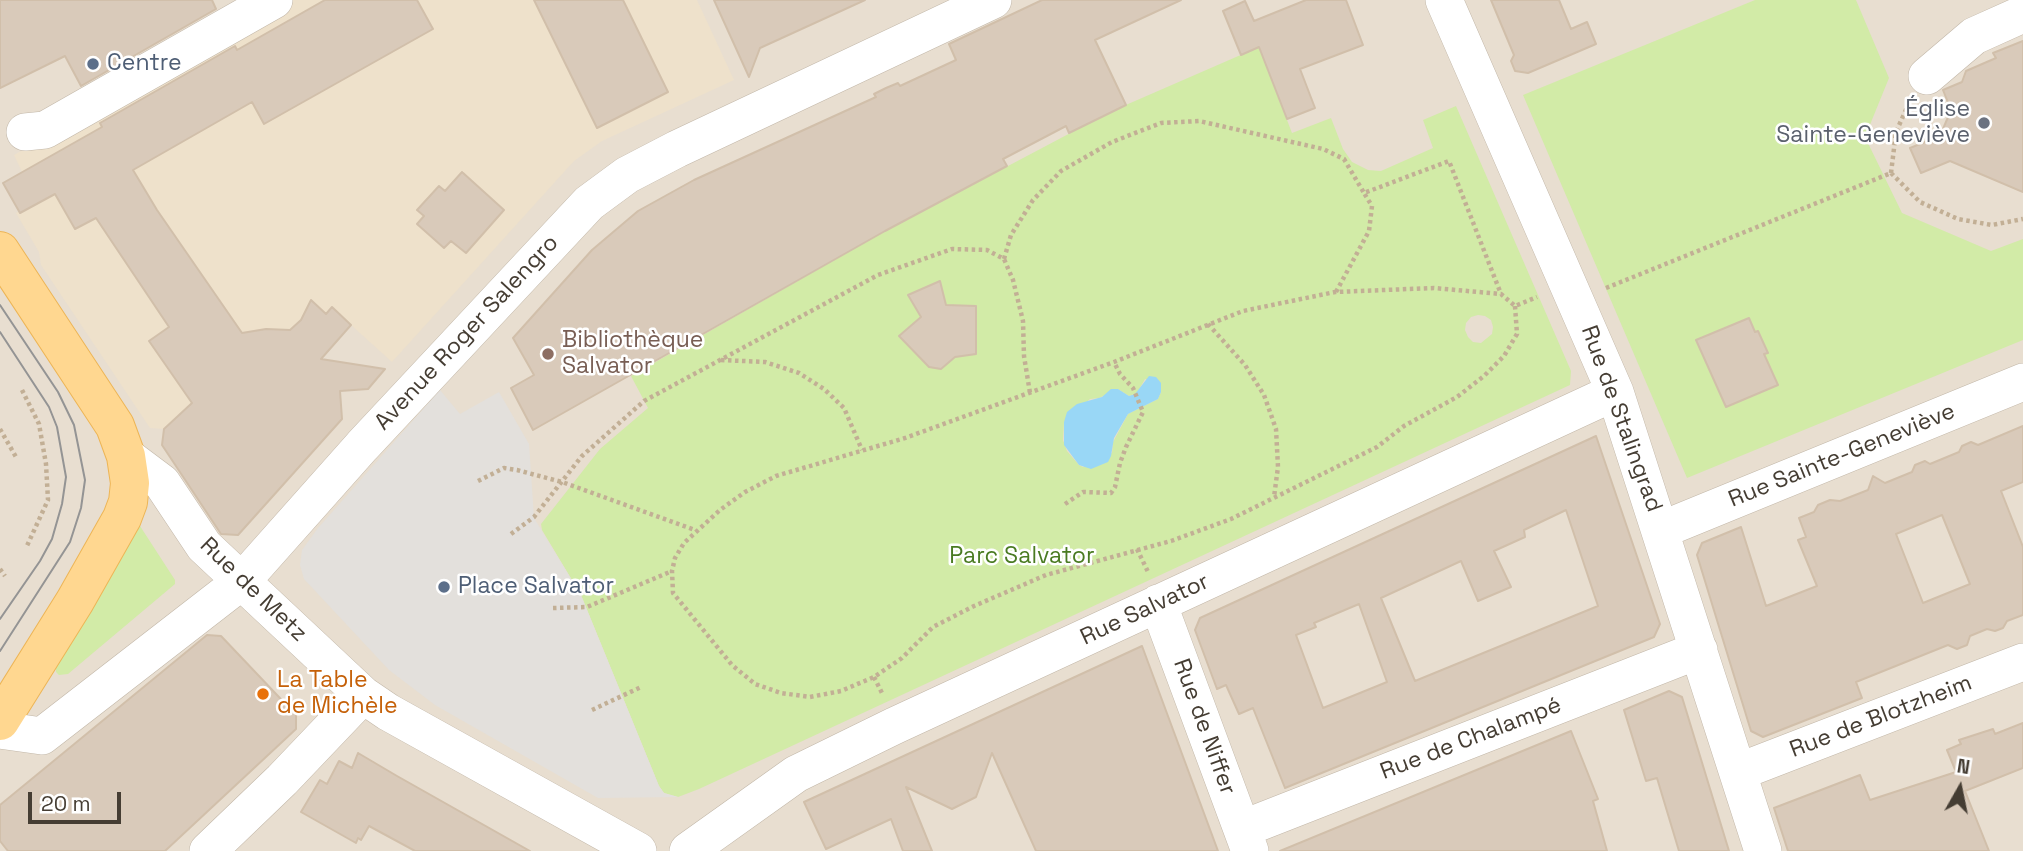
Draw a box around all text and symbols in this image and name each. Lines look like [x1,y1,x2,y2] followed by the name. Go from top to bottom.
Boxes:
[107,50,182,78] place label: Centre
[85,56,101,72] marker: Centre
[1776,96,1970,150] place label: Église Sainte-Geneviève
[1976,115,1992,131] marker: Église Sainte-Geneviève
[369,230,565,436] street label: Avenue Roger Salengro
[1574,322,1668,516] street label: Rue de Stalingrad
[562,327,703,381] place label: Bibliothèque Salvator
[540,346,556,362] marker: Bibliothèque Salvator
[1725,398,1959,514] street label: Rue Sainte-Geneviève
[194,532,312,648] street label: Rue de Metz
[949,543,1095,571] park label: Parc Salvator
[1076,568,1214,652] street label: Rue Salvator
[458,573,614,601] place label: Place Salvator
[436,579,452,595] marker: Place Salvator
[1167,655,1241,799] street label: Rue de Niffer
[277,667,398,721] place label: La Table de Michèle
[1786,670,1976,764] street label: Rue de Blotzheim
[255,686,271,702] marker: La Table de Michèle
[1377,692,1565,786] street label: Rue de Chalampé
[1925,753,1995,823] north arrow
[1955,753,1972,780] text: N
[32,778,124,822] scale bar
[41,790,91,817] text: 20 m

